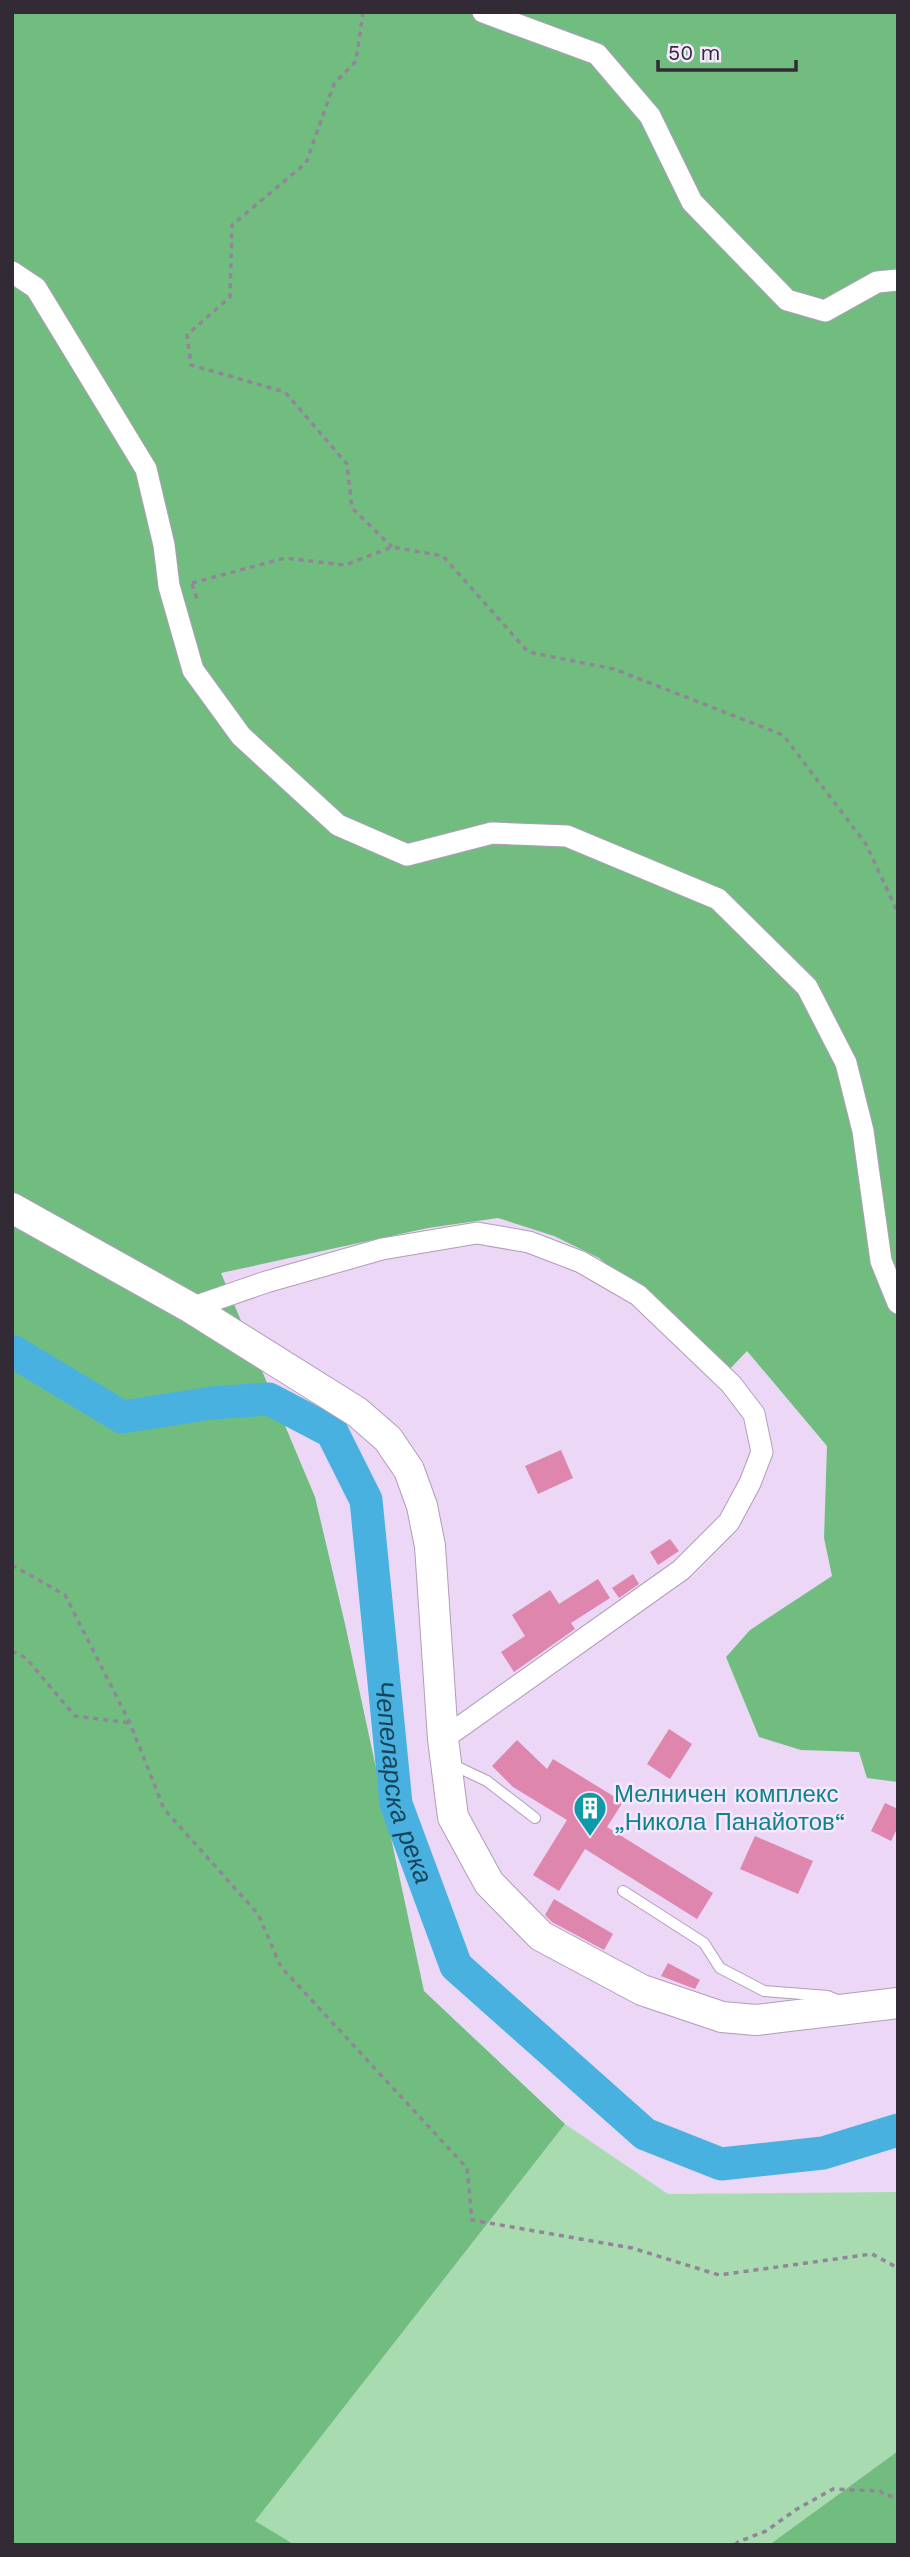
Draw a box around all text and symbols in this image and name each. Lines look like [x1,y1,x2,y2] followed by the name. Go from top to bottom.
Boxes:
[658,28,796,72] scale bar
[668,40,720,65] text: 50 m
[369,1679,439,1888] water label: Чепеларска река
[614,1780,845,1836] place label: Мелничен комплекс „Никола Панайотов“
[571,1789,609,1838] building icon: Мелничен комплекс „Никола Панайотов“

